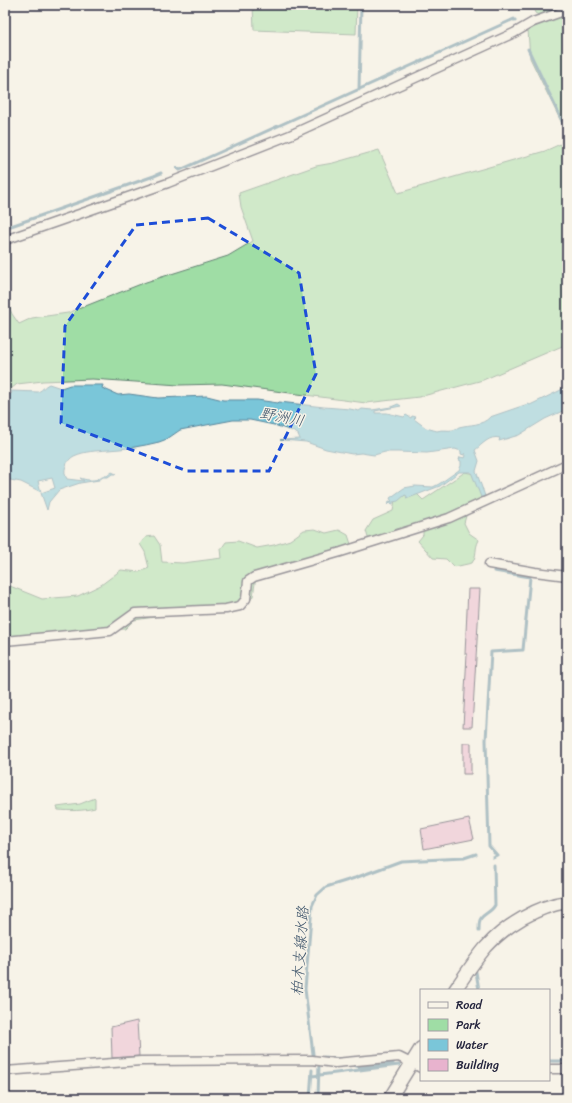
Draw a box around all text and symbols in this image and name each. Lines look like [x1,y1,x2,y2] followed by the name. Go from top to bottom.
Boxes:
[257,400,307,434] water label: 野洲川
[284,904,316,997] water label: 柏木支線水路
[420,989,550,1081] legend
[456,994,483,1016] text: Road
[456,1014,481,1036] text: Park
[456,1034,489,1056] text: Water
[456,1054,499,1076] text: Building

